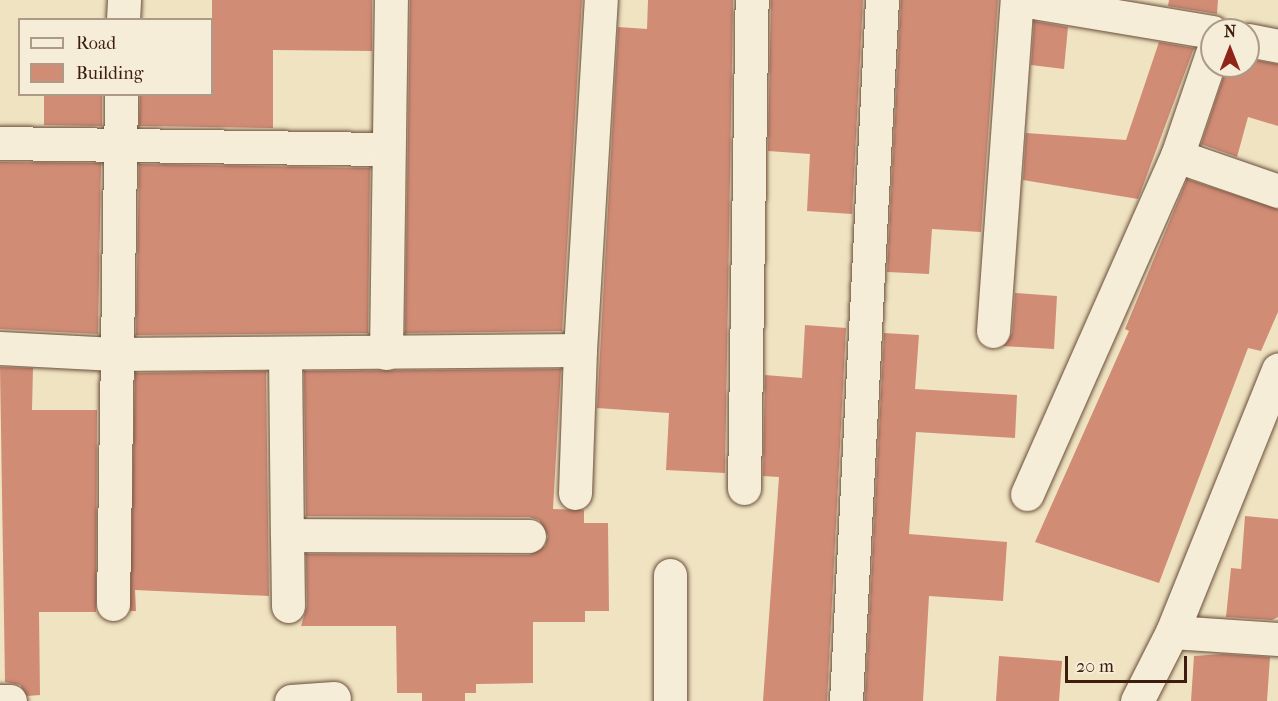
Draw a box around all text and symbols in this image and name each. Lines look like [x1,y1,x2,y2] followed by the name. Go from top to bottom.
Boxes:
[18,18,213,96] legend
[1200,18,1260,78] north arrow
[1224,22,1236,41] text: N
[76,33,116,54] text: Road
[76,63,143,84] text: Building
[1068,644,1190,682] scale bar
[1076,656,1114,677] text: 20 m

